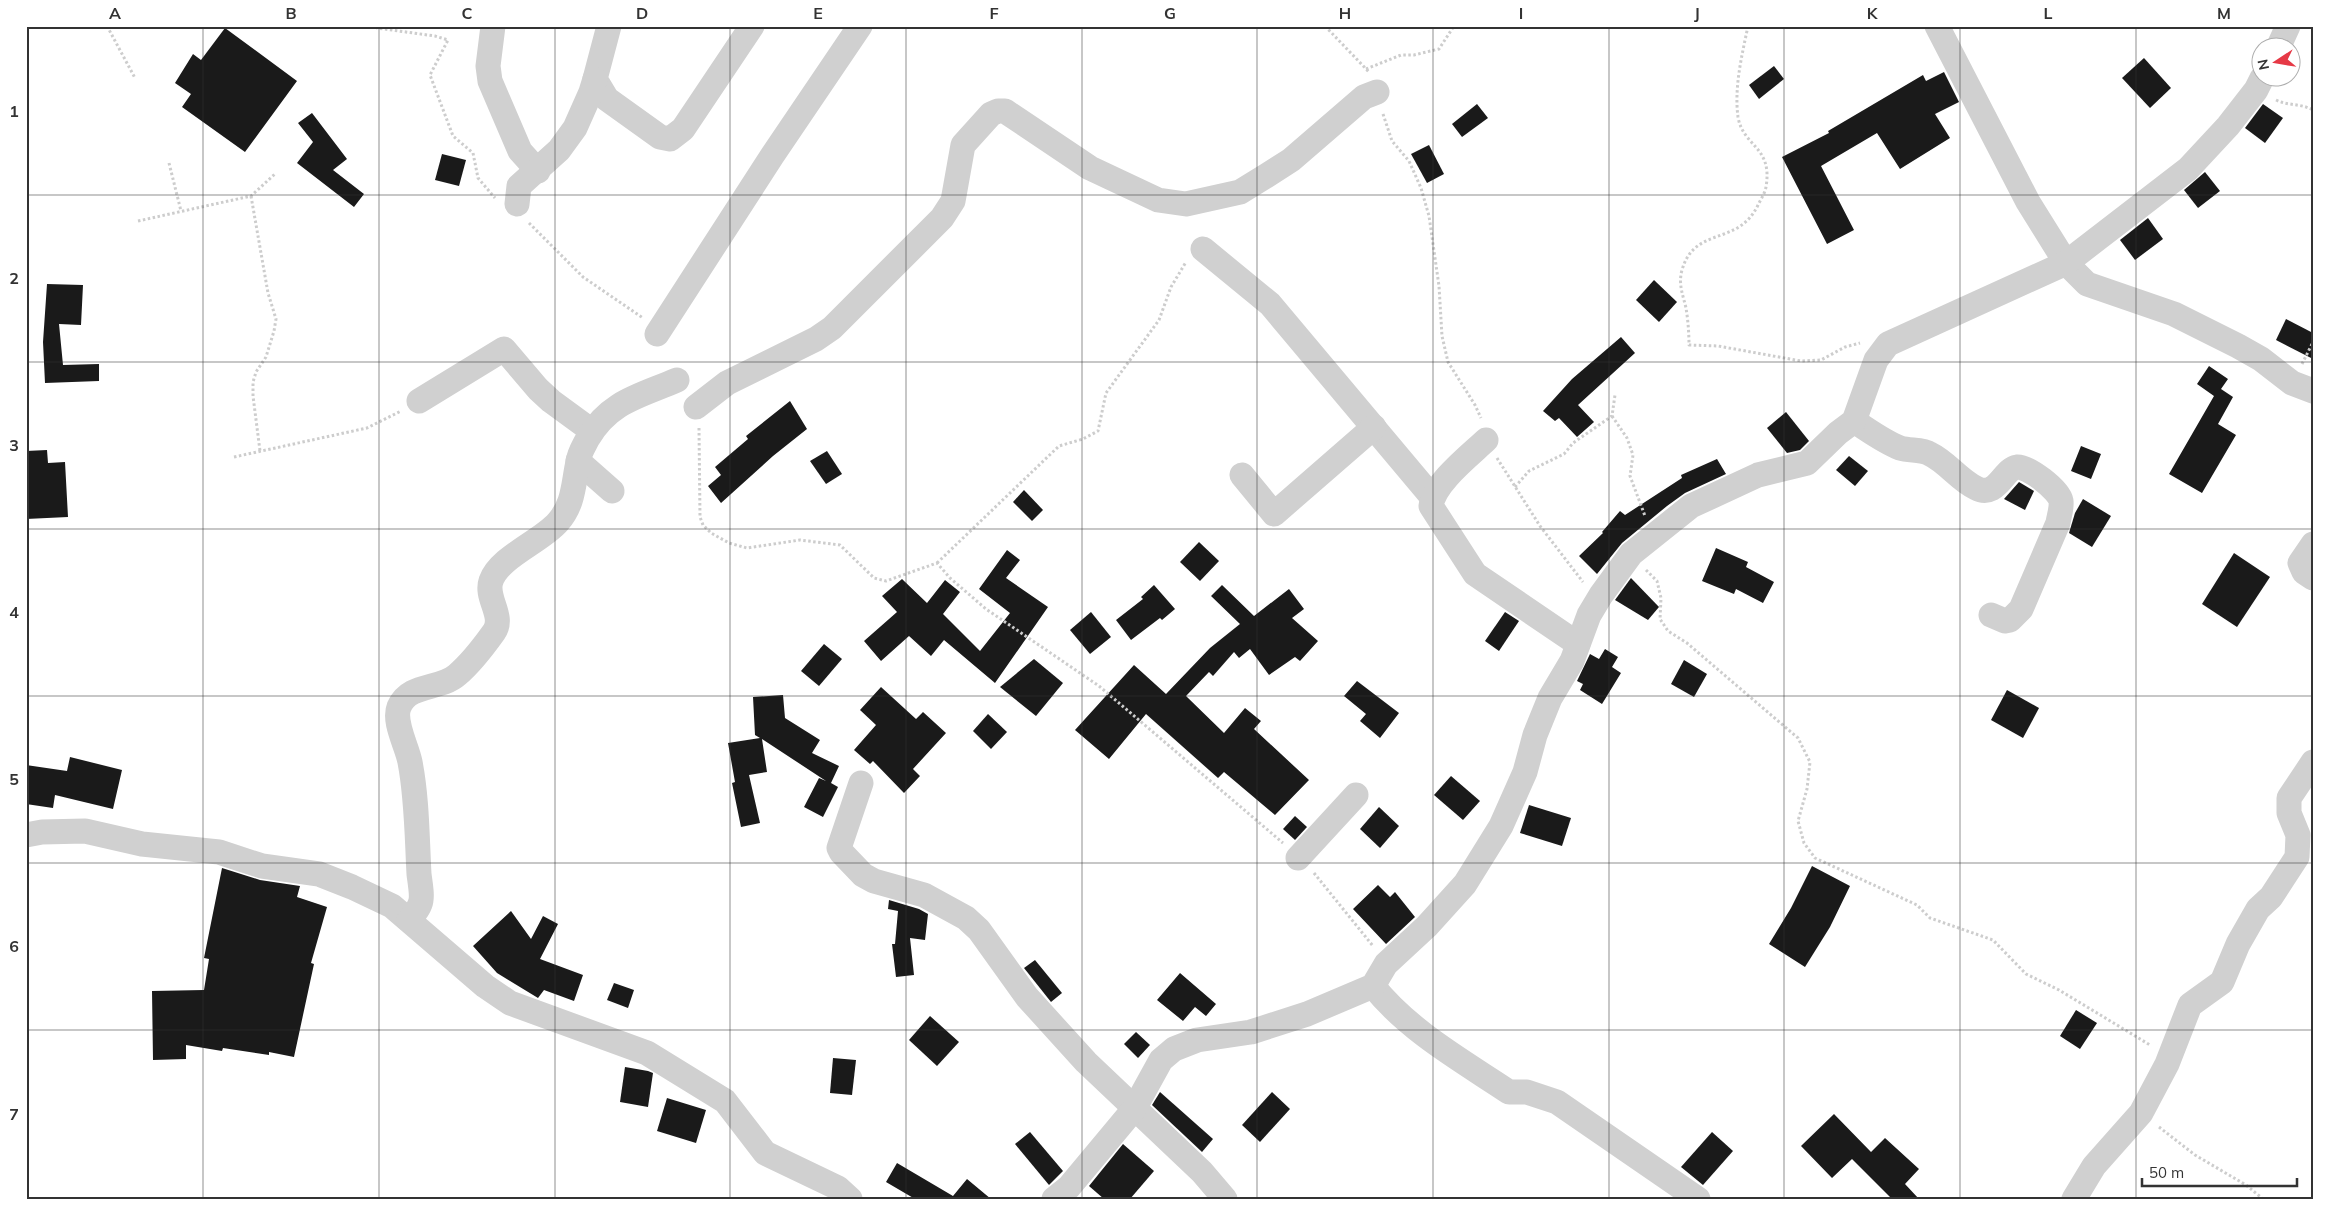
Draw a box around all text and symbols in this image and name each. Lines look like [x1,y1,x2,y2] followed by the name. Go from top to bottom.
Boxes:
[109,3,121,23] text: A
[285,3,297,23] text: B
[462,3,473,23] text: C
[636,3,648,23] text: D
[813,3,823,23] text: E
[989,3,999,23] text: F
[1164,3,1176,23] text: G
[1339,3,1351,23] text: H
[1519,3,1523,23] text: I
[1694,3,1700,23] text: J
[1867,3,1879,23] text: K
[2044,3,2053,23] text: L
[2217,3,2231,23] text: M
[2252,38,2302,88] north arrow
[2253,58,2273,72] text: N
[9,101,19,121] text: 1
[9,268,19,288] text: 2
[9,435,19,455] text: 3
[9,602,19,622] text: 4
[9,769,19,789] text: 5
[9,936,19,956] text: 6
[9,1104,19,1124] text: 7
[2142,1155,2296,1187] scale bar
[2149,1163,2184,1182] text: 50 m

